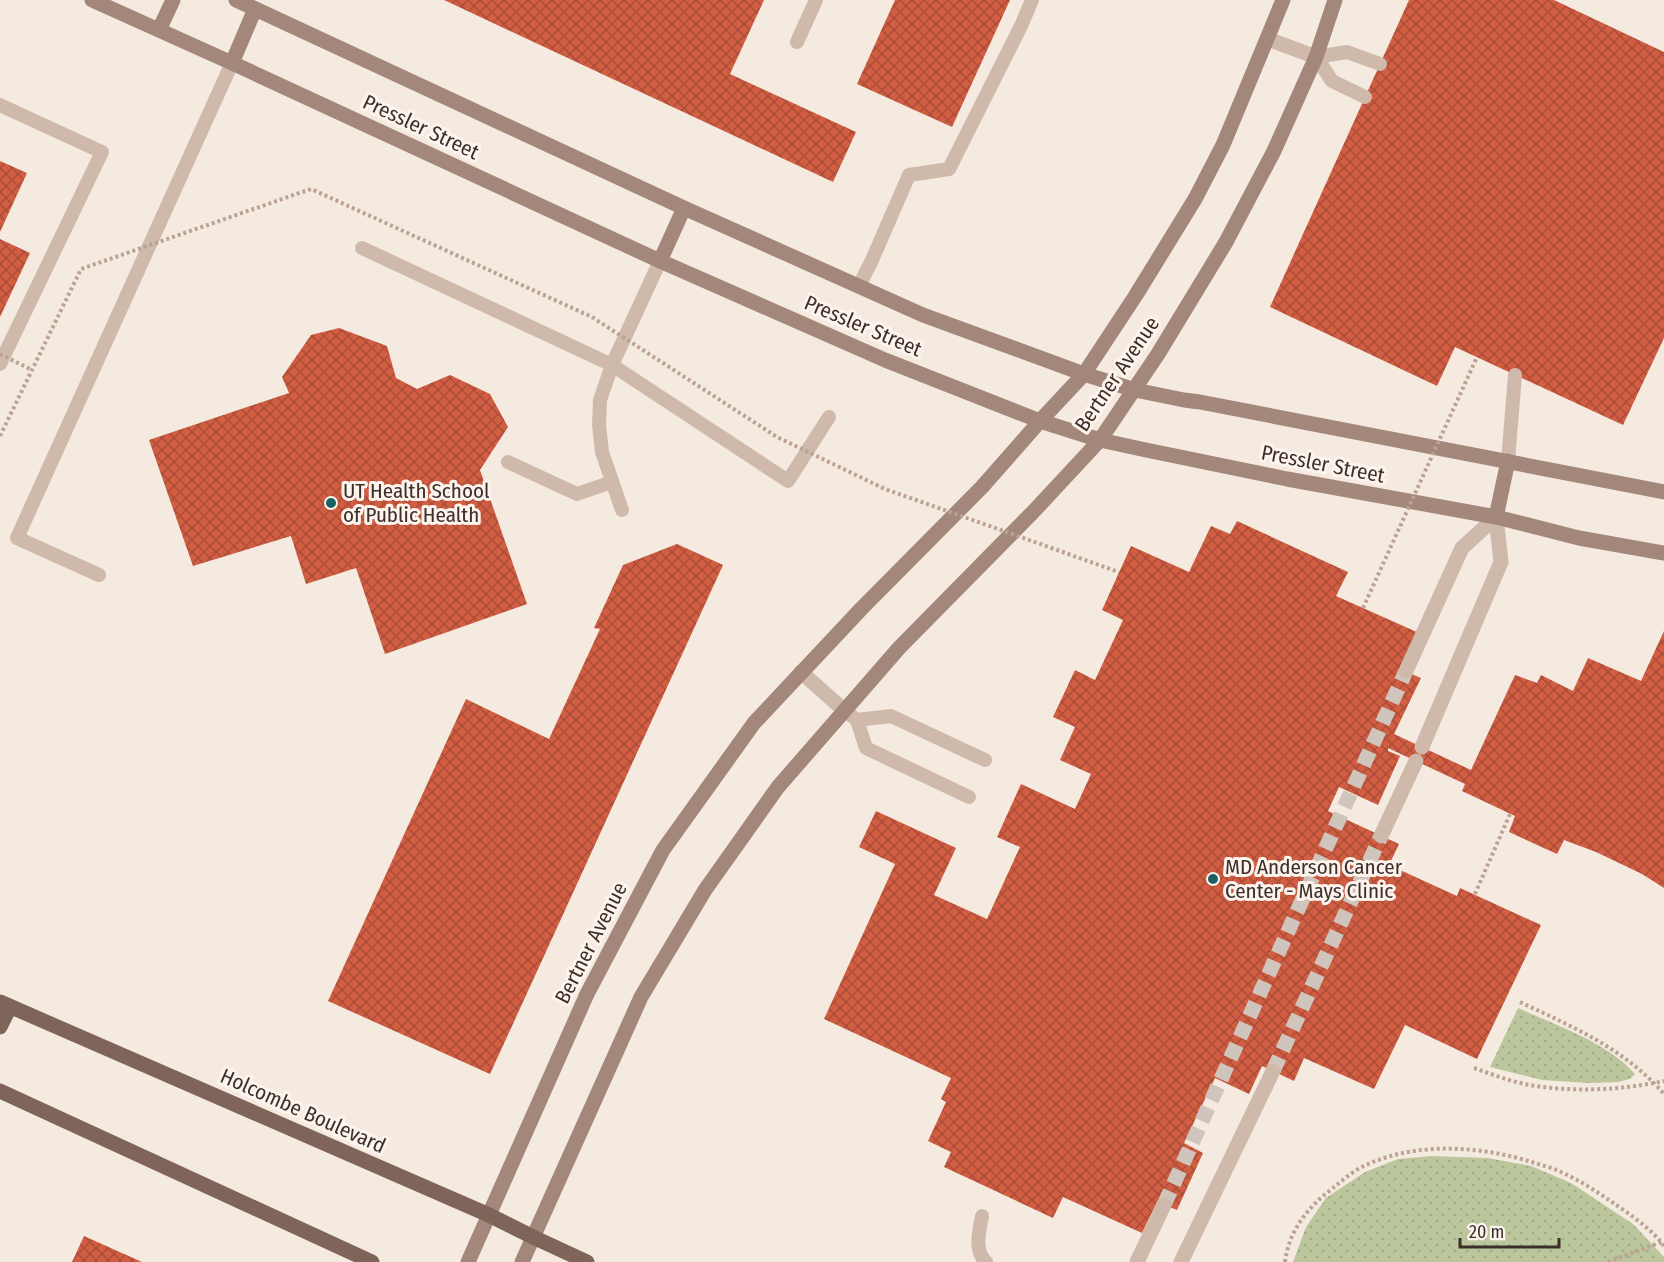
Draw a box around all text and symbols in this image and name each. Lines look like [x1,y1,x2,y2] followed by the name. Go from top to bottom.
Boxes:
[359,89,483,165] street label: Pressler Street
[800,290,926,362] street label: Pressler Street
[1069,312,1165,436] street label: Bertner Avenue
[1259,439,1387,489] street label: Pressler Street
[343,478,490,528] place label: UT Health School of Public Health
[324,496,338,510] marker: UT Health School of Public Health
[1225,854,1403,904] place label: MD Anderson Cancer Center - Mays Clinic
[1206,872,1220,886] marker: MD Anderson Cancer Center - Mays Clinic
[549,878,633,1008] street label: Bertner Avenue
[216,1063,390,1159] street label: Holcombe Boulevard
[1460,1211,1559,1249] scale bar
[1469,1221,1504,1243] text: 20 m

